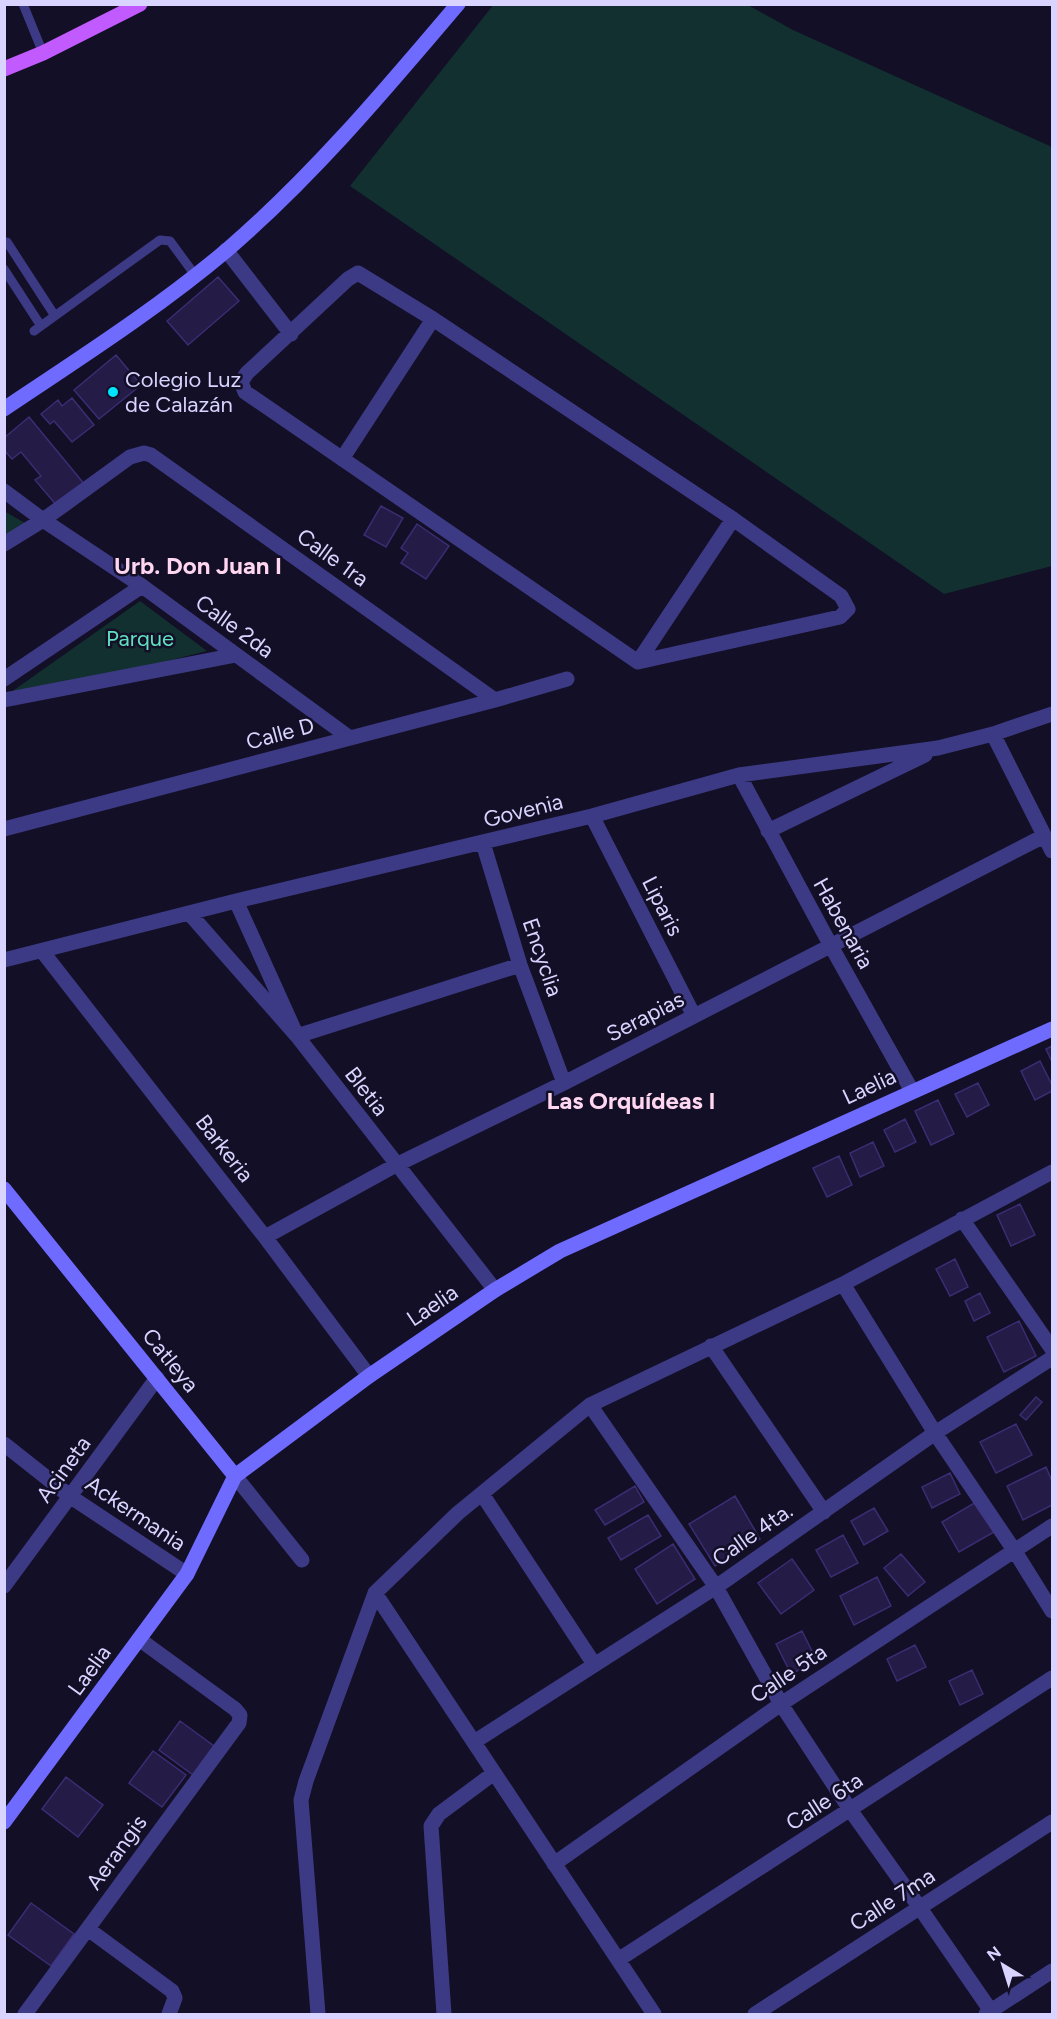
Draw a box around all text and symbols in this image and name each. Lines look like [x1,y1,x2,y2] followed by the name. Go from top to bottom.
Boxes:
[125,366,241,418] place label: Colegio Luz de Calazán
[106,385,120,399] marker: Colegio Luz de Calazán
[292,522,374,592] street label: Calle 1ra
[114,551,282,580] district label: Urb. Don Juan I
[190,589,279,664] street label: Calle 2da
[106,625,174,652] park label: Parque
[243,711,317,755] street label: Calle D
[481,788,566,833] street label: Govenia
[636,872,689,941] street label: Liparis
[808,873,880,973] street label: Habenaria
[517,914,569,1000] street label: Encyclia
[602,985,689,1047] street label: Serapias
[339,1061,394,1121] street label: Bletia
[838,1062,900,1110] street label: Laelia
[547,1086,715,1115] district label: Las Orquídeas I
[190,1109,259,1187] street label: Barkeria
[402,1279,463,1332] street label: Laelia
[137,1323,205,1398] street label: Catleya
[30,1431,97,1508] street label: Acineta
[80,1470,191,1557] street label: Ackermania
[707,1497,798,1572] street label: Calle 4ta.
[745,1638,832,1709] street label: Calle 5ta
[62,1640,117,1701] street label: Laelia
[781,1767,868,1836] street label: Calle 6ta
[80,1810,153,1895] street label: Aerangis
[845,1862,940,1937] street label: Calle 7ma
[973,1935,1033,1995] north arrow
[983,1942,1005,1965] text: N

